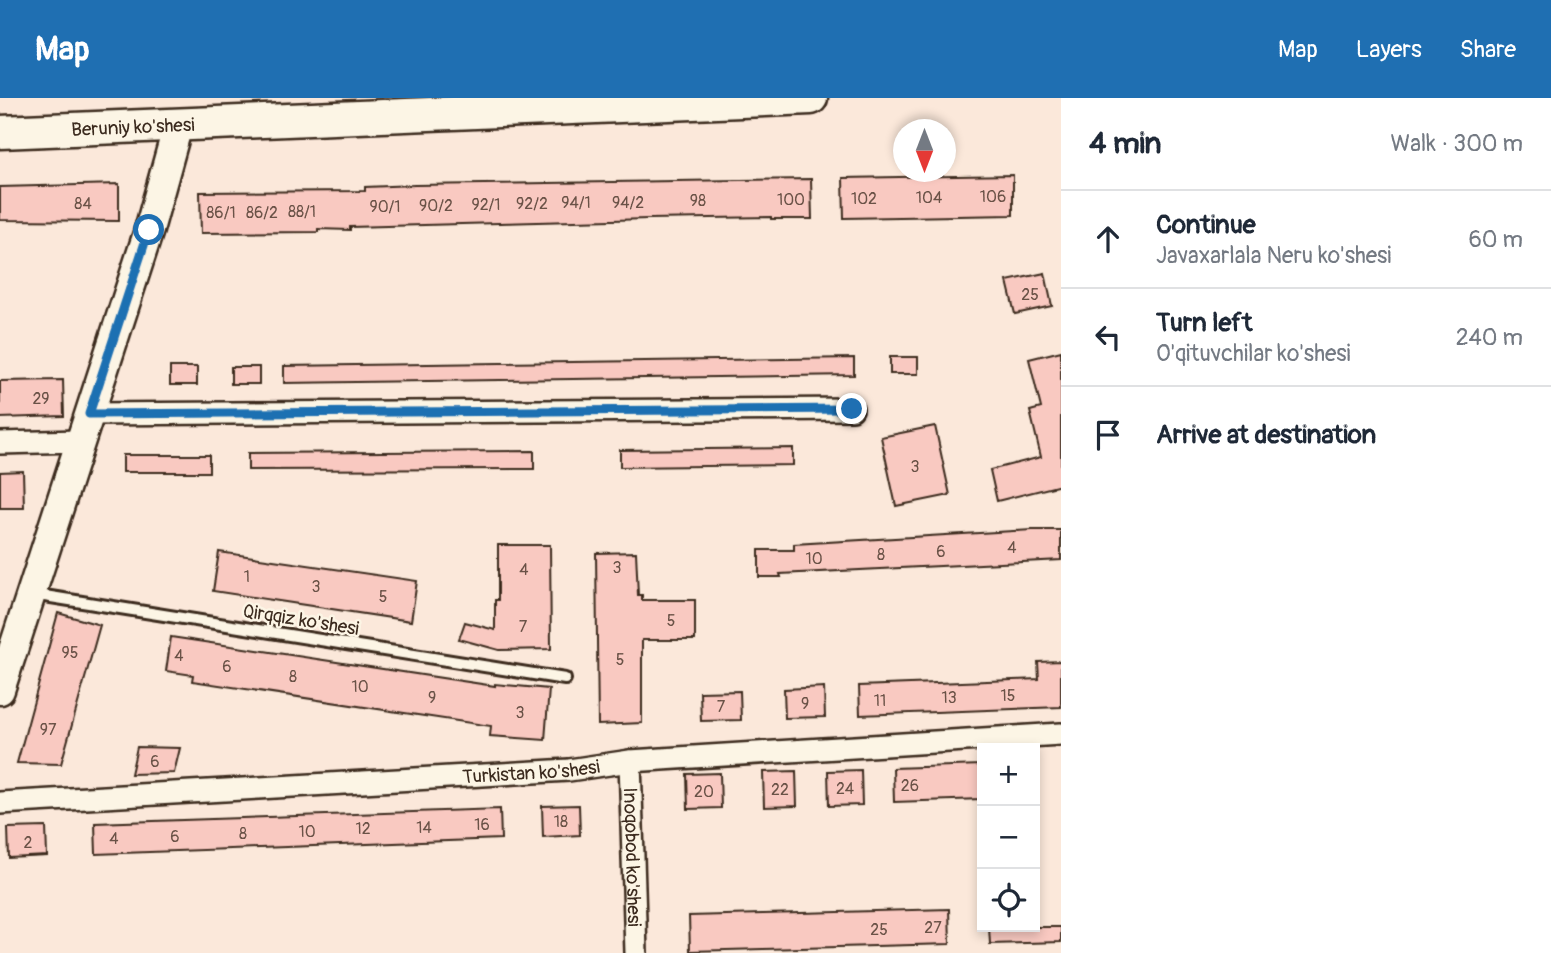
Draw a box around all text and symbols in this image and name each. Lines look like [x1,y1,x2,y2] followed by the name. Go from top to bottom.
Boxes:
[35,29,90,70] text: Map
[1278,35,1318,64] text: Map
[1356,35,1422,64] text: Layers
[1460,35,1516,64] text: Share
[71,113,195,142] street label: Beruniy ko'shesi
[893,119,956,182] north arrow
[1089,125,1162,162] text: 4 min
[1391,129,1523,158] text: Walk · 300 m
[980,187,1006,207] house number: 106
[916,188,942,208] house number: 104
[851,189,877,209] house number: 102
[777,190,805,210] house number: 100
[690,191,706,211] house number: 98
[561,193,591,213] house number: 94/1
[612,193,644,213] house number: 94/2
[74,194,92,214] house number: 84
[516,194,548,214] house number: 92/2
[471,195,501,215] house number: 92/1
[419,196,453,216] house number: 90/2
[369,197,401,217] house number: 90/1
[288,202,316,222] house number: 88/1
[206,203,236,223] house number: 86/1
[246,203,278,223] house number: 86/2
[1156,209,1256,241] text: Continue
[133,214,164,245] route start
[1089,220,1127,258] icon: ahead
[1468,225,1523,254] text: 60 m
[1156,241,1391,270] text: Javaxarlala Neru ko'shesi
[1021,285,1039,305] house number: 25
[1156,307,1252,339] text: Turn left
[1089,318,1127,356] icon: left
[1456,323,1523,352] text: 240 m
[1156,339,1351,368] text: O'qituvchilar ko'shesi
[32,389,50,409] house number: 29
[836,393,867,424] route end
[1089,416,1127,454] icon: arrive
[1156,419,1376,451] text: Arrive at destination
[911,457,920,477] house number: 3
[1007,538,1017,558] house number: 4
[936,542,946,562] house number: 6
[877,545,885,565] house number: 8
[805,549,823,569] house number: 10
[613,558,622,578] house number: 3
[519,560,529,580] house number: 4
[244,567,250,587] house number: 1
[312,577,321,597] house number: 3
[379,587,387,607] house number: 5
[241,599,361,641] street label: Qirqqiz ko'shesi
[667,611,675,631] house number: 5
[519,617,528,637] house number: 7
[62,643,78,663] house number: 95
[174,646,184,666] house number: 4
[616,650,624,670] house number: 5
[222,657,232,677] house number: 6
[289,667,297,687] house number: 8
[351,677,369,697] house number: 10
[1001,686,1015,706] house number: 15
[428,688,436,708] house number: 9
[941,688,957,708] house number: 13
[874,691,886,711] house number: 11
[801,694,809,714] house number: 9
[717,697,726,717] house number: 7
[516,703,525,723] house number: 3
[40,720,57,740] house number: 97
[977,743,1040,932] map controls
[977,743,1040,806] button: +
[150,752,160,772] house number: 6
[462,755,601,789] street label: Turkistan ko'shesi
[901,776,919,796] house number: 26
[836,779,854,799] house number: 24
[771,780,789,800] house number: 22
[694,782,714,802] house number: 20
[618,787,646,927] street label: Inoqobod ko'shesi
[977,806,1040,869] button: −
[554,812,568,832] house number: 18
[474,815,490,835] house number: 16
[416,818,432,838] house number: 14
[355,819,371,839] house number: 12
[298,822,316,842] house number: 10
[239,824,247,844] house number: 8
[170,827,180,847] house number: 6
[109,829,119,849] house number: 4
[24,833,33,853] house number: 2
[977,869,1040,932] button: locate
[924,918,942,938] house number: 27
[870,920,888,940] house number: 25

